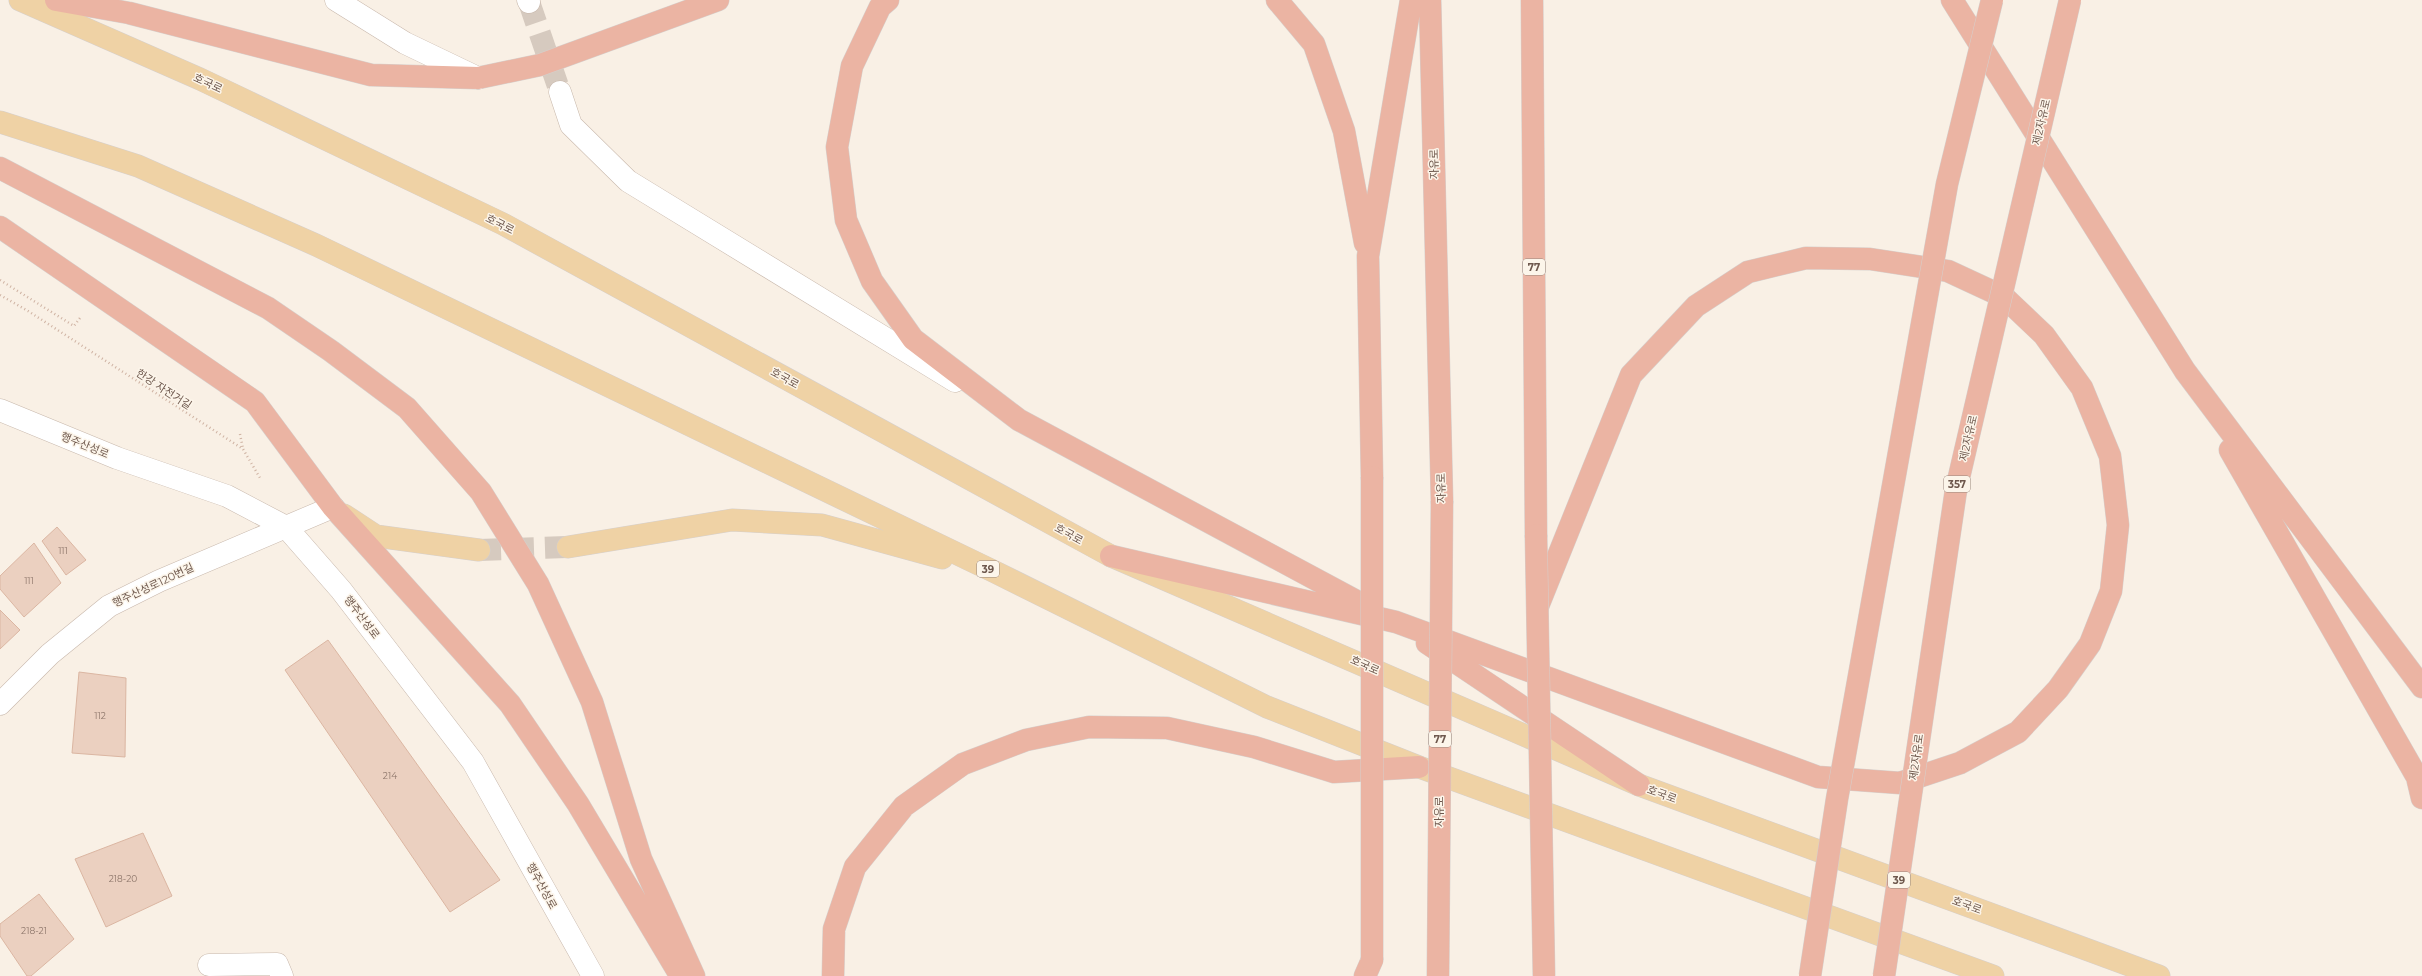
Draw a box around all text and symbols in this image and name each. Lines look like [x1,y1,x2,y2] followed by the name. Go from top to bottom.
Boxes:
[191,70,225,96] street label: 호국로
[2029,98,2053,146] street label: 제2자유로
[1427,149,1441,179] street label: 자유로
[483,211,517,237] street label: 호국로
[1523,259,1545,275] road number: 77
[768,365,802,391] street label: 호국로
[134,366,194,412] street label: 한강 자전거길
[1956,414,1980,462] street label: 제2자유로
[59,429,111,461] street label: 행주산성로
[1434,473,1448,503] street label: 자유로
[1944,476,1970,492] road number: 357
[1052,521,1086,547] street label: 호국로
[58,545,68,556] house number: 111
[110,560,196,610] street label: 행주산성로120번길
[977,561,999,577] road number: 39
[24,575,34,586] house number: 111
[341,593,383,641] street label: 행주산성로
[1348,652,1382,678] street label: 호국로
[94,710,106,721] house number: 112
[1429,731,1451,747] road number: 77
[1906,733,1926,781] street label: 제2자유로
[383,770,397,781] house number: 214
[1645,782,1679,806] street label: 호국로
[1432,797,1446,827] street label: 자유로
[524,860,560,912] street label: 행주산성로
[1888,872,1910,888] road number: 39
[109,873,137,884] house number: 218-20
[1950,893,1984,917] street label: 호국로
[21,925,47,936] house number: 218-21

